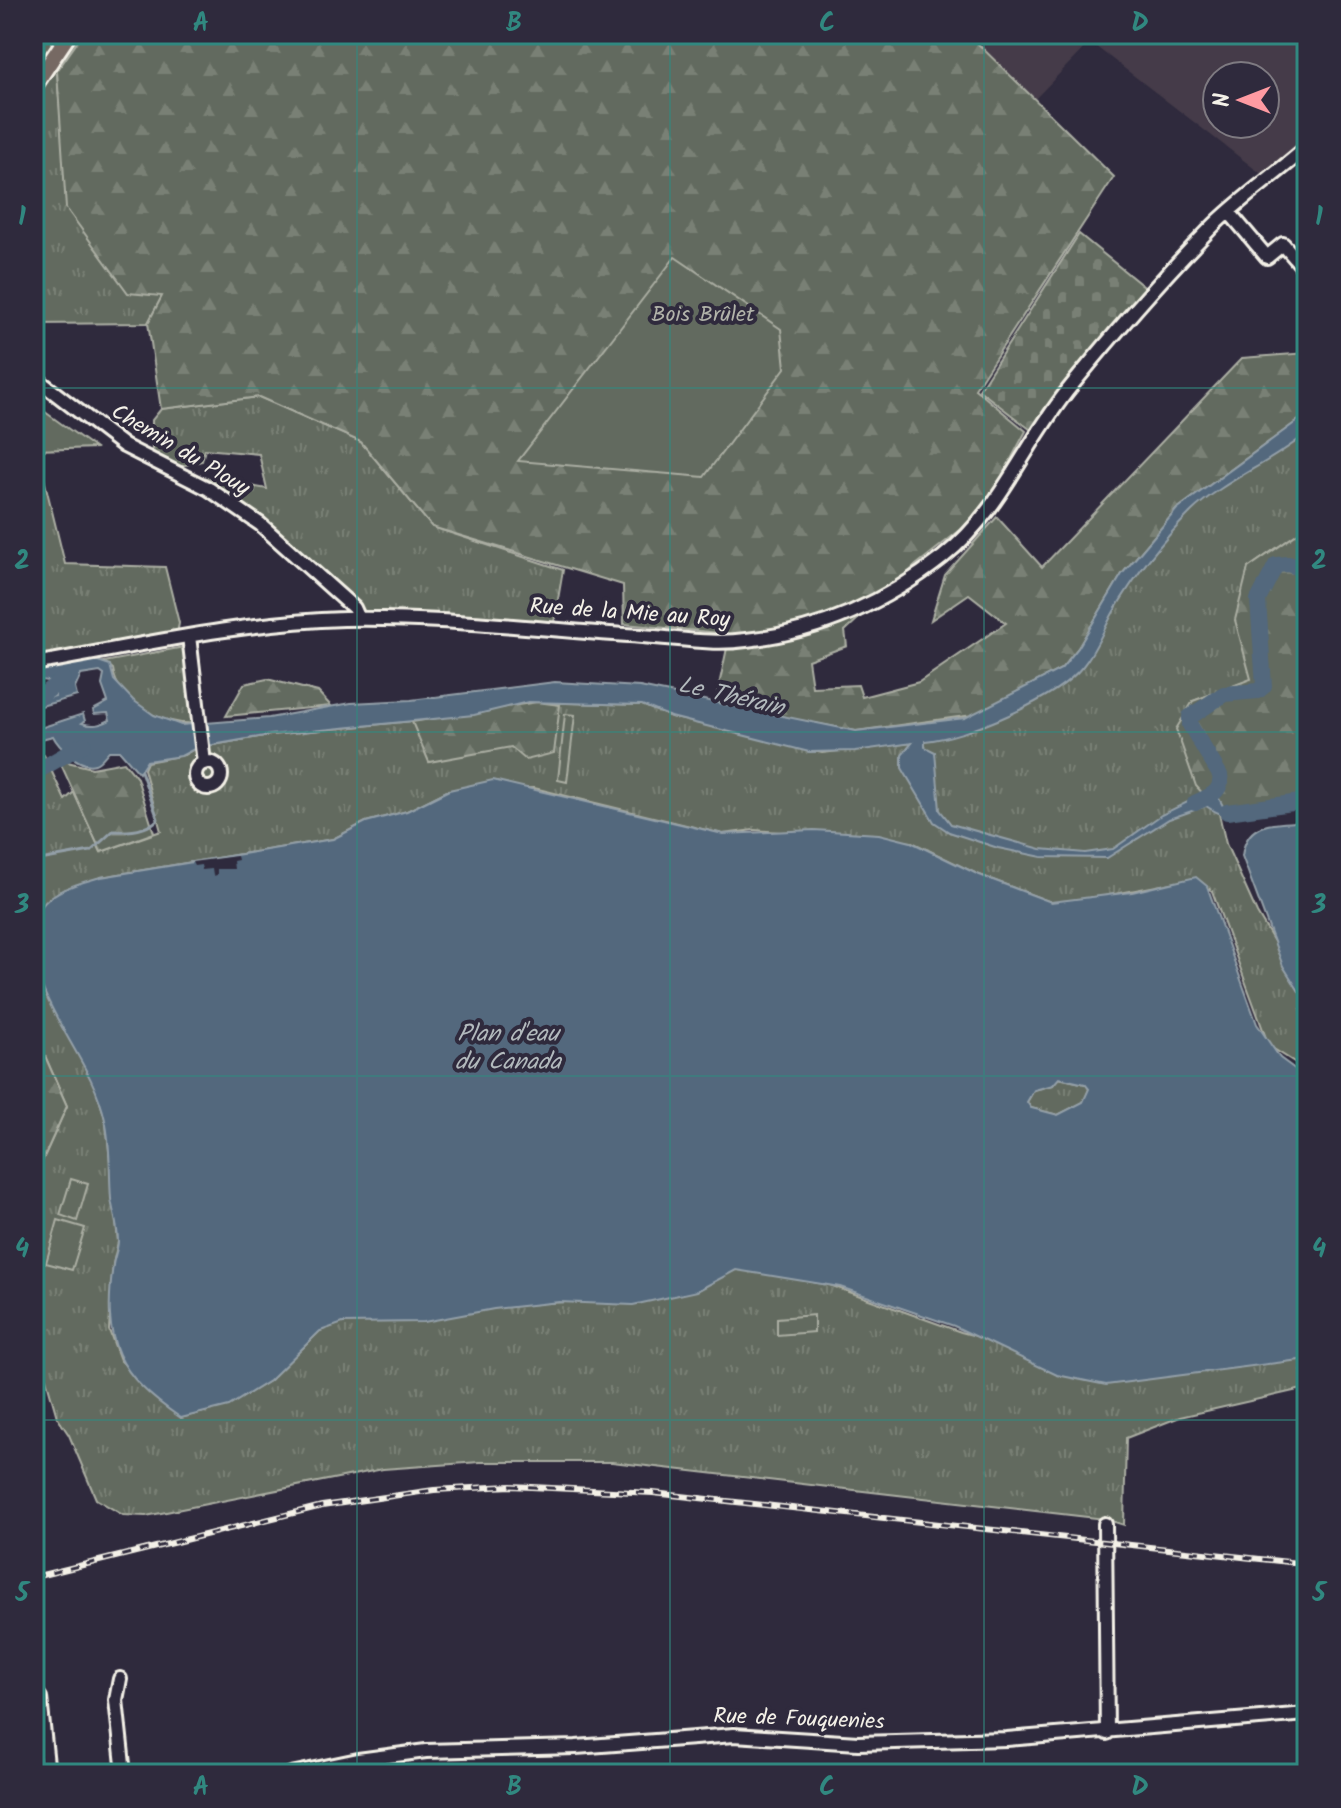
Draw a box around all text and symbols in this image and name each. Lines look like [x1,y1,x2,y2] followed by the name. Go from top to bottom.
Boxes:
[193,3,209,45] text: A
[506,3,522,45] text: B
[819,3,835,45] text: C
[1131,3,1149,45] text: D
[1201,60,1281,140] north arrow
[1206,93,1241,107] text: N
[18,197,26,239] text: 1
[1315,197,1323,239] text: 1
[651,298,755,333] park label: Bois Brûlet
[104,396,257,507] street label: Chemin du Plouy
[14,541,30,583] text: 2
[1311,541,1327,583] text: 2
[529,590,732,638] street label: Rue de la Mie au Roy
[674,666,790,729] water label: Le Thérain
[14,885,29,927] text: 3
[1311,885,1326,927] text: 3
[455,1015,563,1082] water label: Plan d'eau du Canada
[15,1229,29,1271] text: 4
[1312,1229,1326,1271] text: 4
[14,1573,30,1615] text: 5
[1311,1573,1327,1615] text: 5
[713,1700,886,1740] street label: Rue de Fouquenies
[193,1767,209,1808] text: A
[506,1767,522,1808] text: B
[819,1767,835,1808] text: C
[1131,1767,1149,1808] text: D

